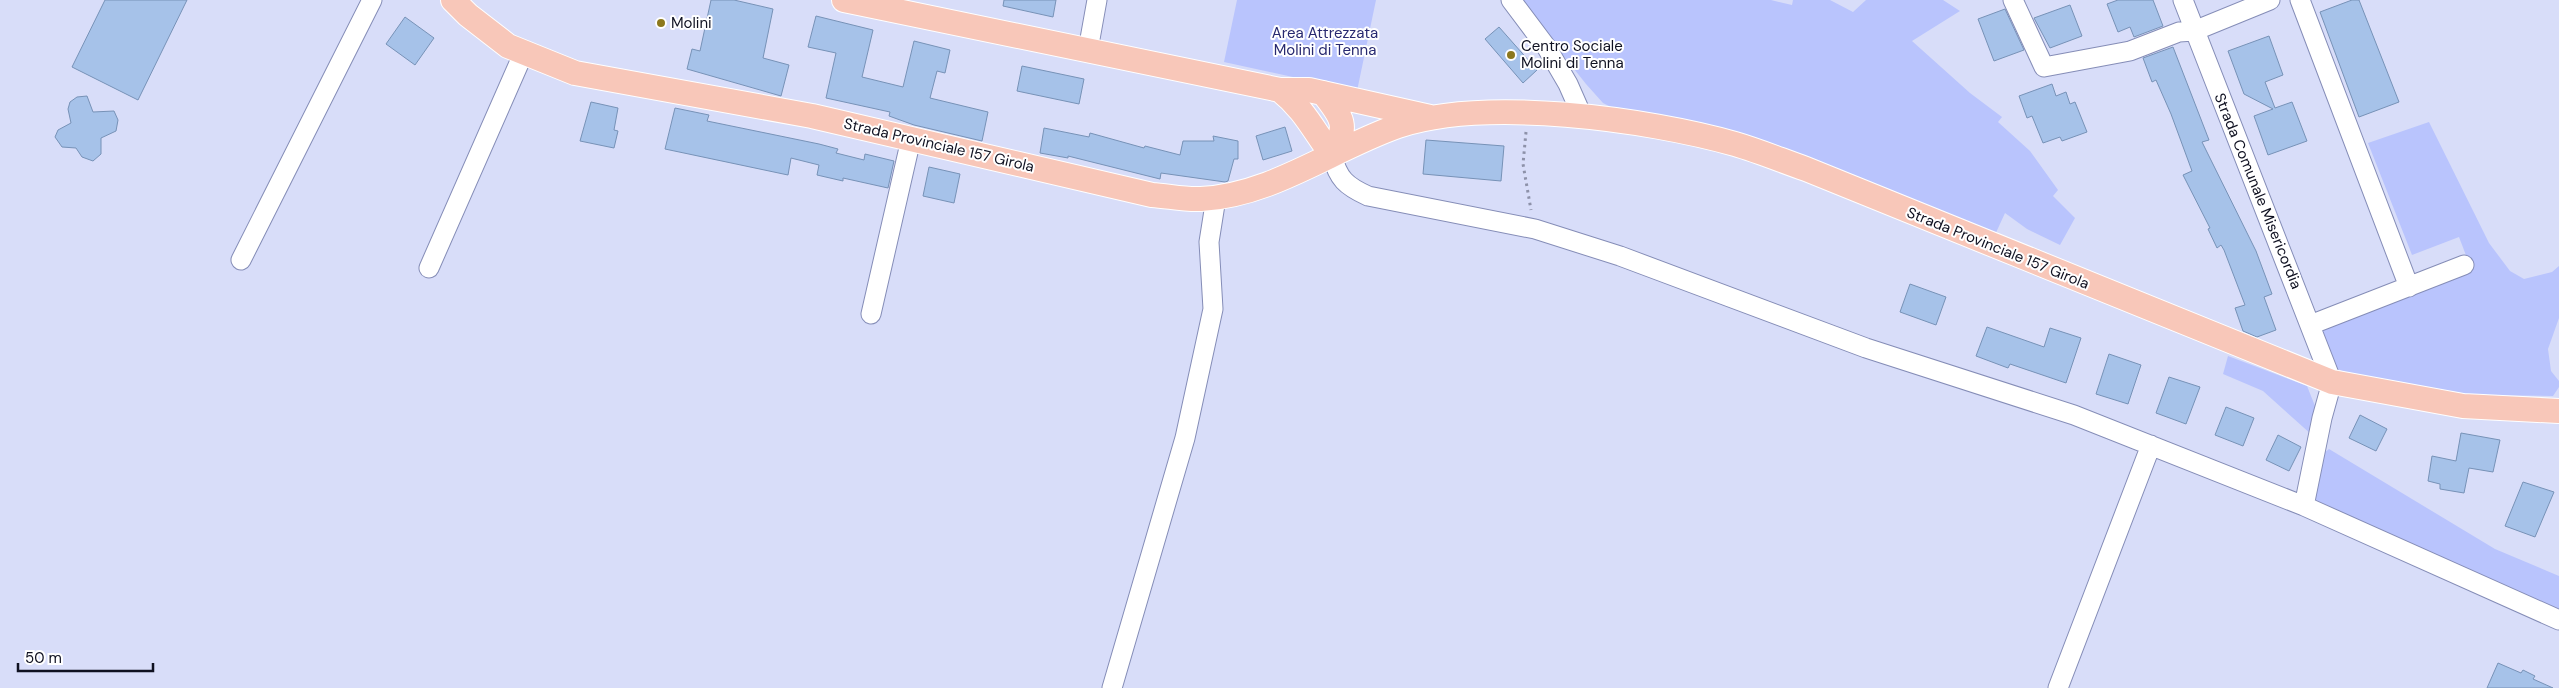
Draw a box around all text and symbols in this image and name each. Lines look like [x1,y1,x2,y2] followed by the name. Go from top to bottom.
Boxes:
[671,13,712,33] place label: Molini
[655,17,667,29] marker: Molini
[1272,23,1378,60] park label: Area Attrezzata Molini di Tenna
[1521,36,1624,73] place label: Centro Sociale Molini di Tenna
[1505,49,1517,61] marker: Centro Sociale Molini di Tenna
[2210,90,2306,292] street label: Strada Comunale Misericordia
[842,113,1036,177] street label: Strada Provinciale 157 Girola
[1904,202,2092,294] street label: Strada Provinciale 157 Girola
[18,640,152,672] scale bar
[25,648,62,668] text: 50 m

